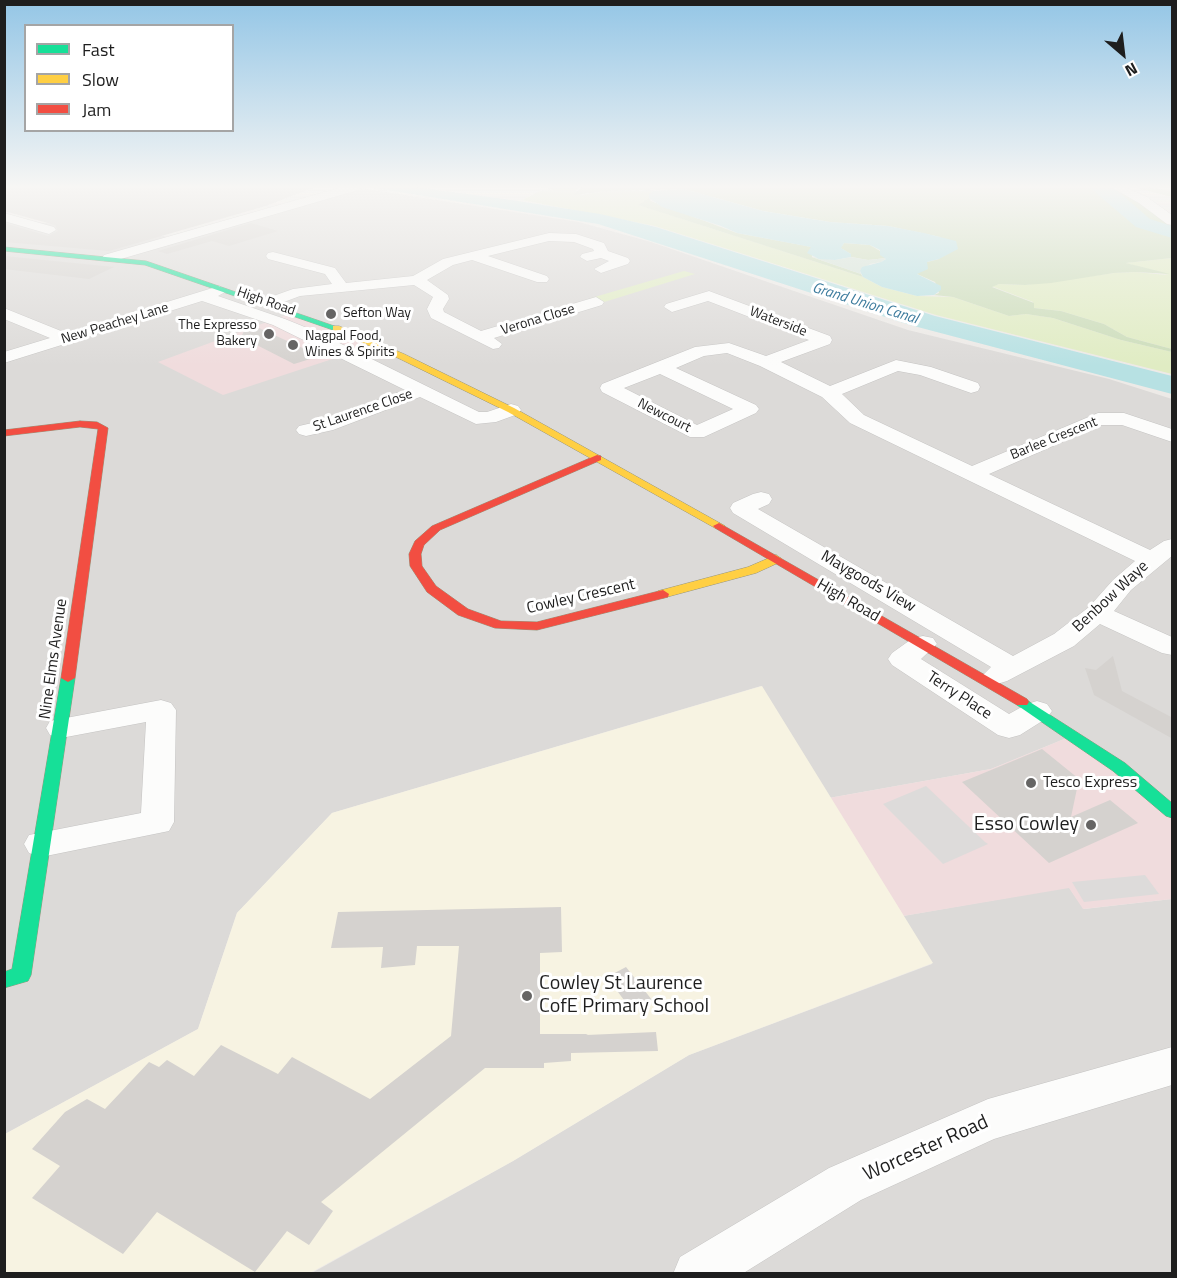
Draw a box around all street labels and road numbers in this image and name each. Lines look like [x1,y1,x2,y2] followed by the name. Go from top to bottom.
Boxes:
[235,284,297,320] street label: High Road
[59,300,171,348] street label: New Peachey Lane
[499,301,577,339] street label: Verona Close
[747,303,809,341] street label: Waterside
[311,386,415,436] street label: St Laurence Close
[635,395,693,437] street label: Newcourt
[1008,414,1100,464] street label: Barlee Crescent
[817,547,919,617] street label: Maygoods View
[1069,557,1153,637] street label: Benbow Waye
[525,575,637,619] street label: Cowley Crescent
[813,575,883,627] street label: High Road
[36,598,72,720] street label: Nine Elms Avenue
[923,668,995,724] street label: Terry Place
[860,1111,992,1187] street label: Worcester Road

